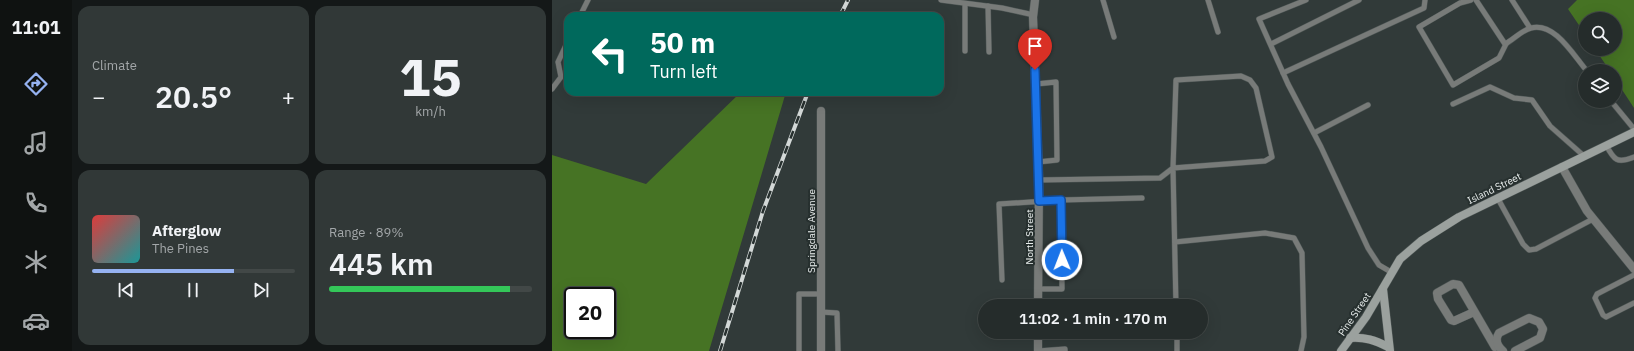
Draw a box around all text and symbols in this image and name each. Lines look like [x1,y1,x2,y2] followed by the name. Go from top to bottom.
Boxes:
[1578,12,1622,108] map controls
[1578,12,1622,56] button: search
[11,16,61,39] text: 11:01
[650,24,715,61] text: 50 m
[584,28,636,80] icon: left
[1018,29,1052,70] pin
[1024,35,1046,57] icon: arrive
[399,43,462,110] text: 15
[92,57,137,74] text: Climate
[650,60,718,83] text: Turn left
[1578,64,1622,108] button: layers
[22,70,50,98] icon: directions
[155,77,232,116] text: 20.5°
[92,82,105,111] text: −
[282,82,295,111] text: +
[415,103,446,120] text: km/h
[22,129,50,157] icon: music
[1465,170,1524,207] street label: Island Street
[22,189,50,217] icon: phone
[805,189,818,273] street label: Springdale Avenue
[1023,209,1036,265] street label: North Street
[152,221,221,240] text: Afterglow
[329,224,403,241] text: Range · 89%
[1041,239,1083,281] position arrow
[152,240,209,257] text: The Pines
[329,244,434,283] text: 445 km
[22,248,50,276] icon: climate
[115,279,137,301] icon: previous
[182,279,204,301] icon: pause
[250,279,272,301] icon: next
[564,287,616,339] speed limit sign: 20
[1335,290,1374,338] street label: Pine Street
[22,307,50,335] icon: car
[1019,309,1167,328] text: 11:02 · 1 min · 170 m

